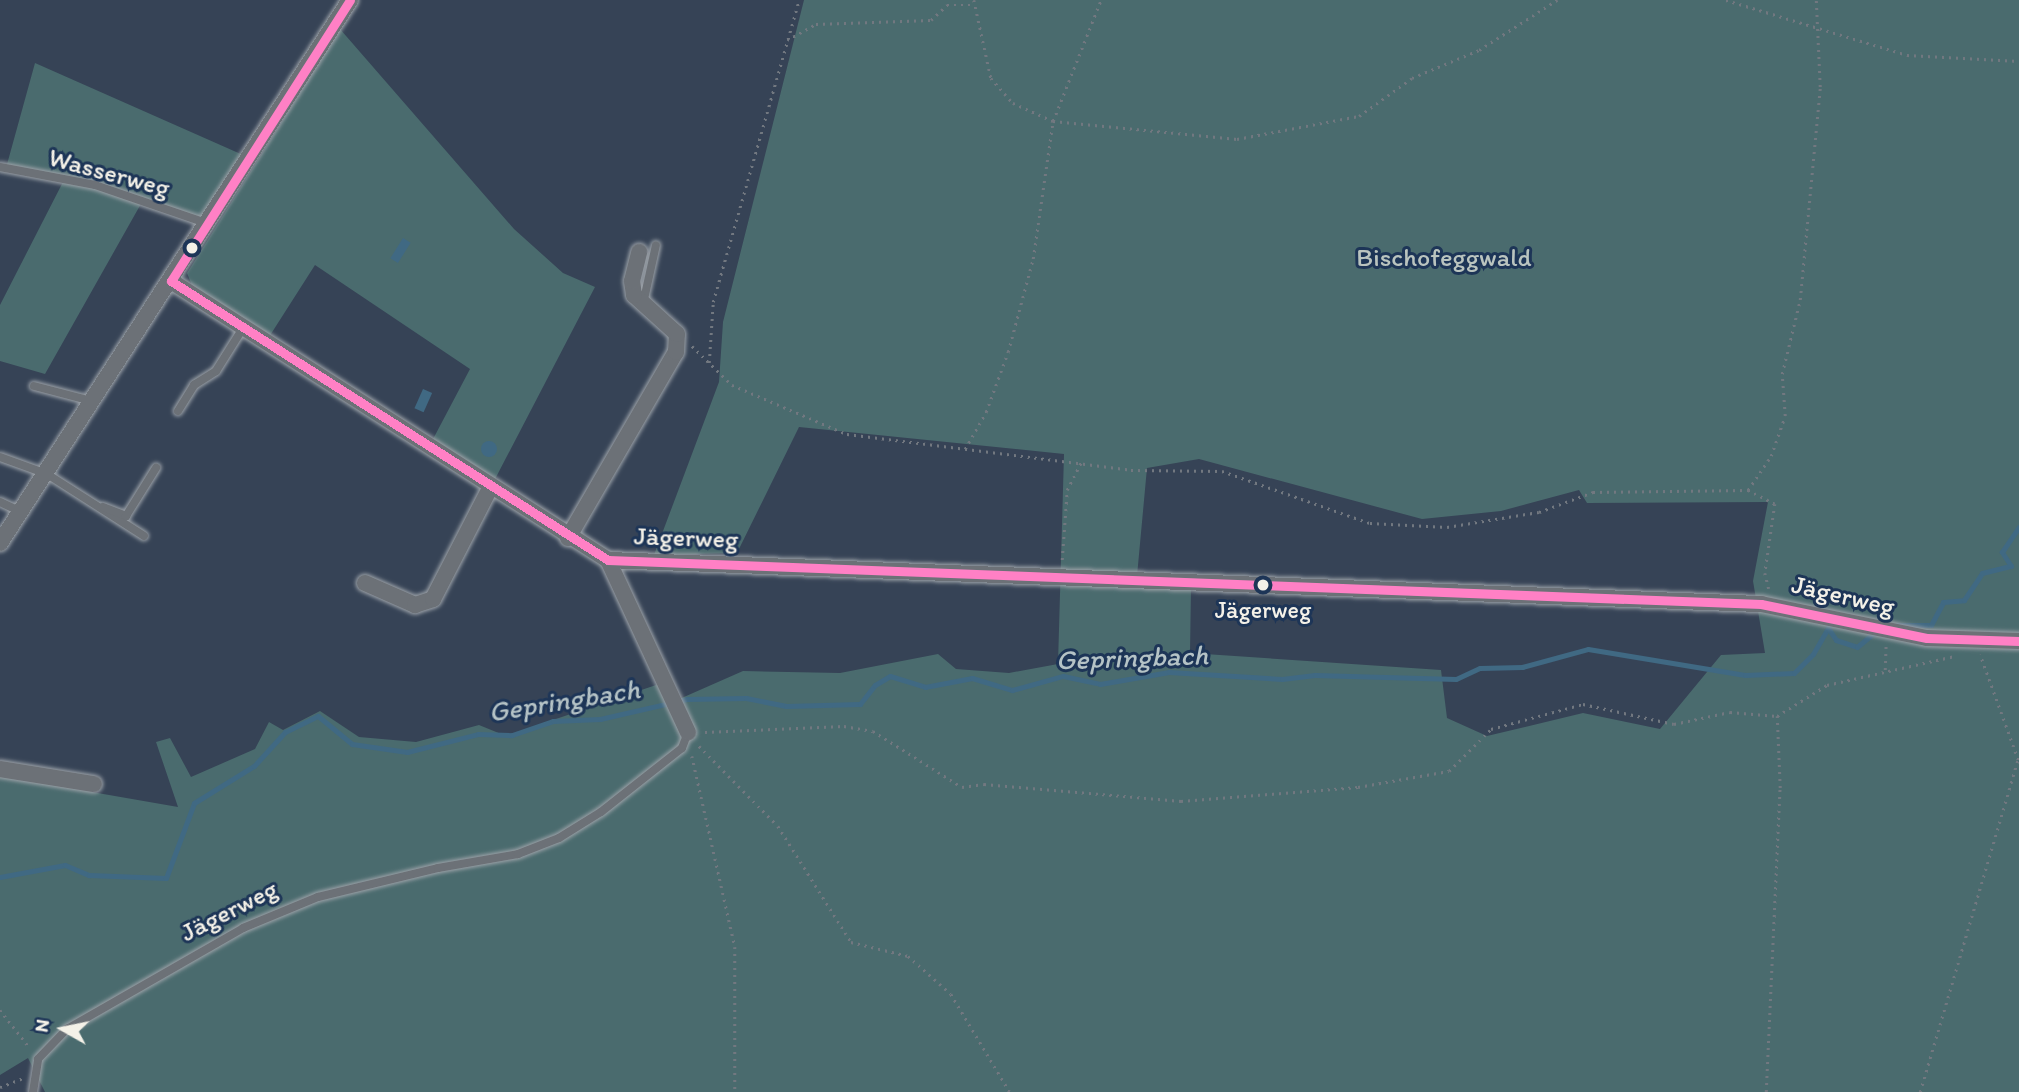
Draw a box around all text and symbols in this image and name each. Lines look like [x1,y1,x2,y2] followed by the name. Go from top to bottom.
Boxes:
[45,142,173,204] street label: Wasserweg
[185,241,199,255] unlabelled marker
[1356,242,1532,274] park label: Bischofeggwald
[633,521,739,555] street label: Jägerweg
[1789,569,1897,623] street label: Jägerweg
[1256,578,1270,592] marker: Jägerweg
[1215,596,1311,624] place label: Jägerweg
[1055,638,1209,676] water label: Gepringbach
[486,671,642,729] water label: Gepringbach
[175,873,283,949] street label: Jägerweg
[28,994,98,1064] north arrow
[29,1018,54,1034] text: N

